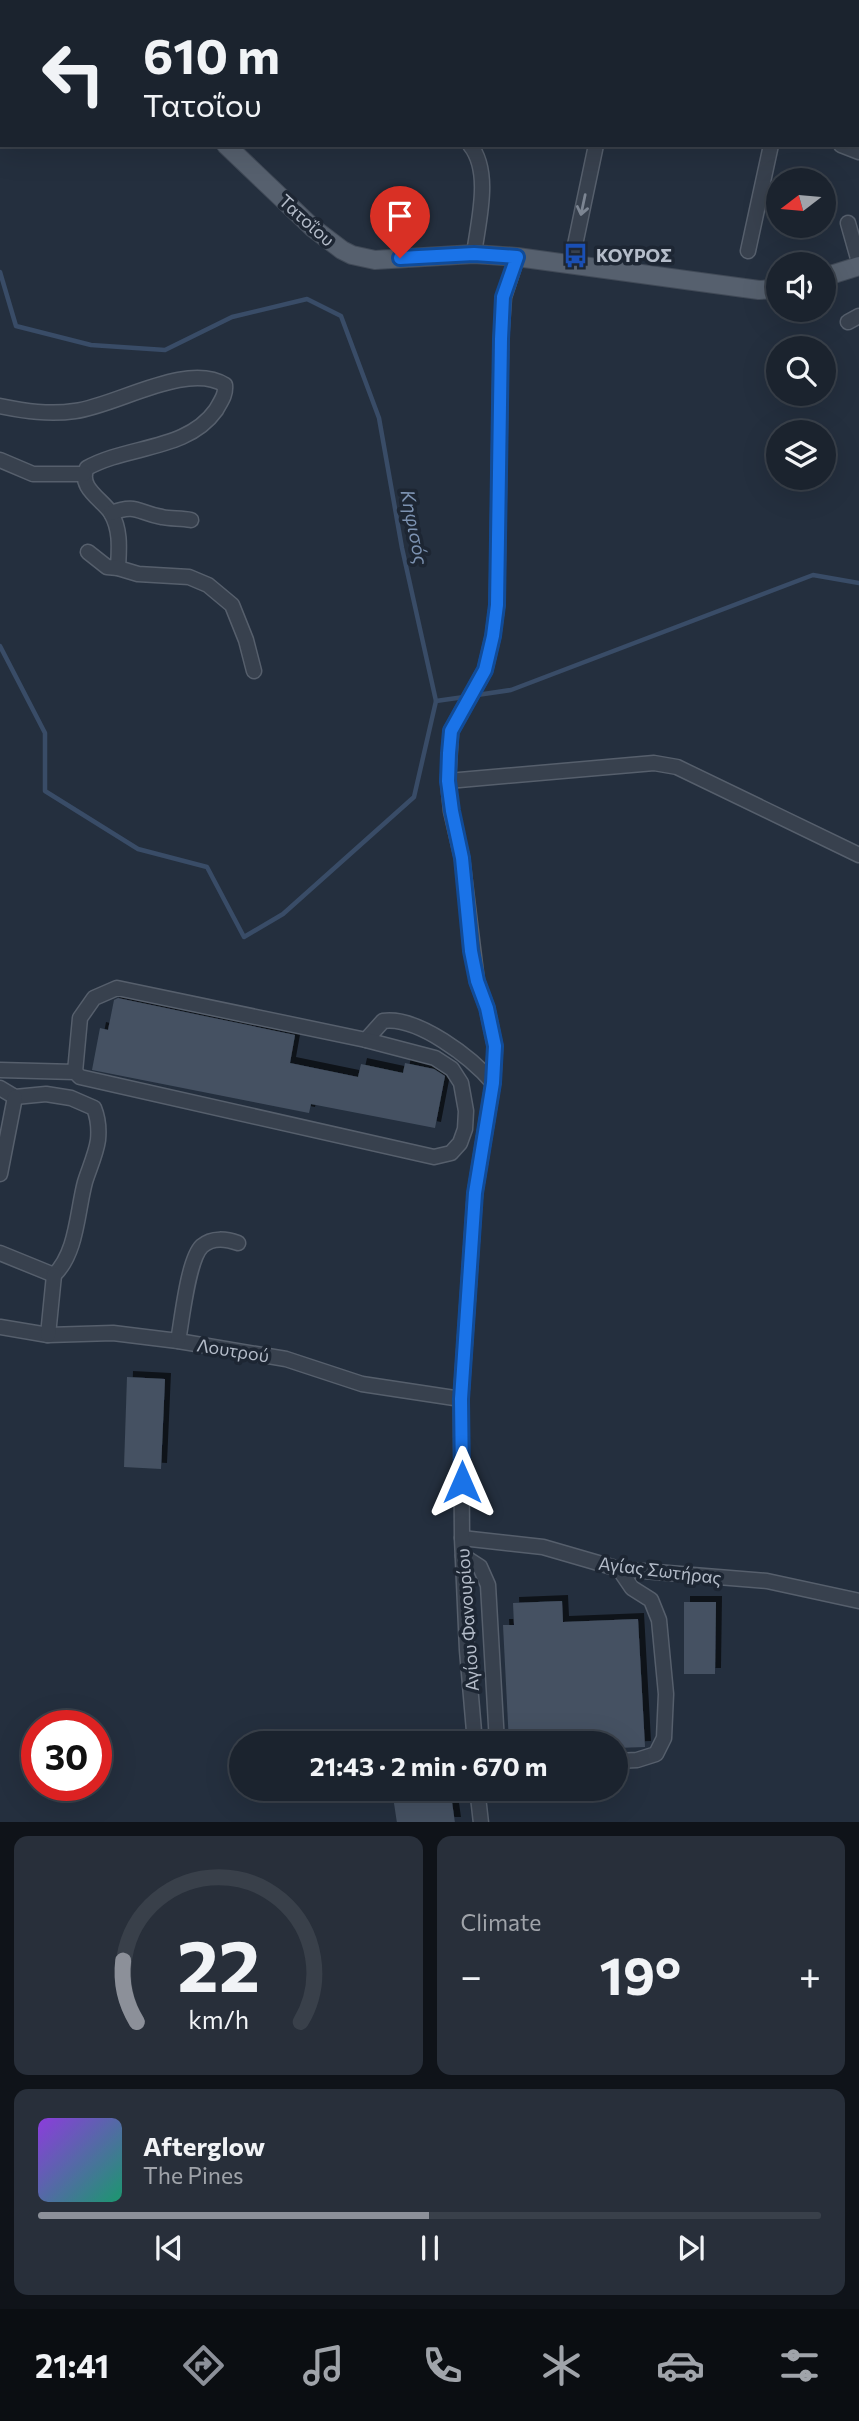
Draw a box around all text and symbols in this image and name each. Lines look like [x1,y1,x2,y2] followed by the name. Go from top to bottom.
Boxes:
[143,24,280,84] text: 610 m
[28,28,119,119] icon: left
[143,84,262,124] text: Τατοΐου
[766,168,836,238] north arrow
[766,168,836,490] map controls
[370,186,430,258] pin
[275,189,339,251] street label: Τατοΐου
[576,193,590,216] one-way arrow
[381,197,419,235] icon: arrive
[562,241,590,269] bus stop icon: ΚΟΥΡΟΣ
[596,244,672,266] place label: ΚΟΥΡΟΣ
[766,252,836,322] button: sound
[766,336,836,406] button: search
[766,420,836,490] button: layers
[396,488,434,567] water label: Κηφισός
[195,1333,271,1367] street label: Λουτρού
[425,1445,499,1519] position arrow
[451,1548,483,1692] street label: Αγίου Φανουρίου
[597,1552,723,1588] street label: Αγίας Σωτήρας
[21,1710,112,1801] speed limit sign: 30
[310,1750,547,1781] text: 21:43 · 2 min · 670 m
[461,1908,542,1936] text: Climate
[177,1918,260,2007] text: 22
[600,1942,681,2006] text: 19°
[461,1951,482,1998] text: −
[799,1951,821,1998] text: +
[188,2003,249,2033] text: km/h
[143,2130,265,2161] text: Afterglow
[143,2161,244,2189] text: The Pines
[150,2229,188,2267] icon: previous
[411,2229,449,2267] icon: pause
[672,2229,710,2267] icon: next
[179,2341,228,2390] icon: directions
[299,2341,348,2390] icon: music
[418,2341,467,2390] icon: phone
[537,2341,586,2390] icon: climate
[656,2341,705,2390] icon: car
[775,2341,824,2390] icon: filters
[35,2345,109,2385] text: 21:41

